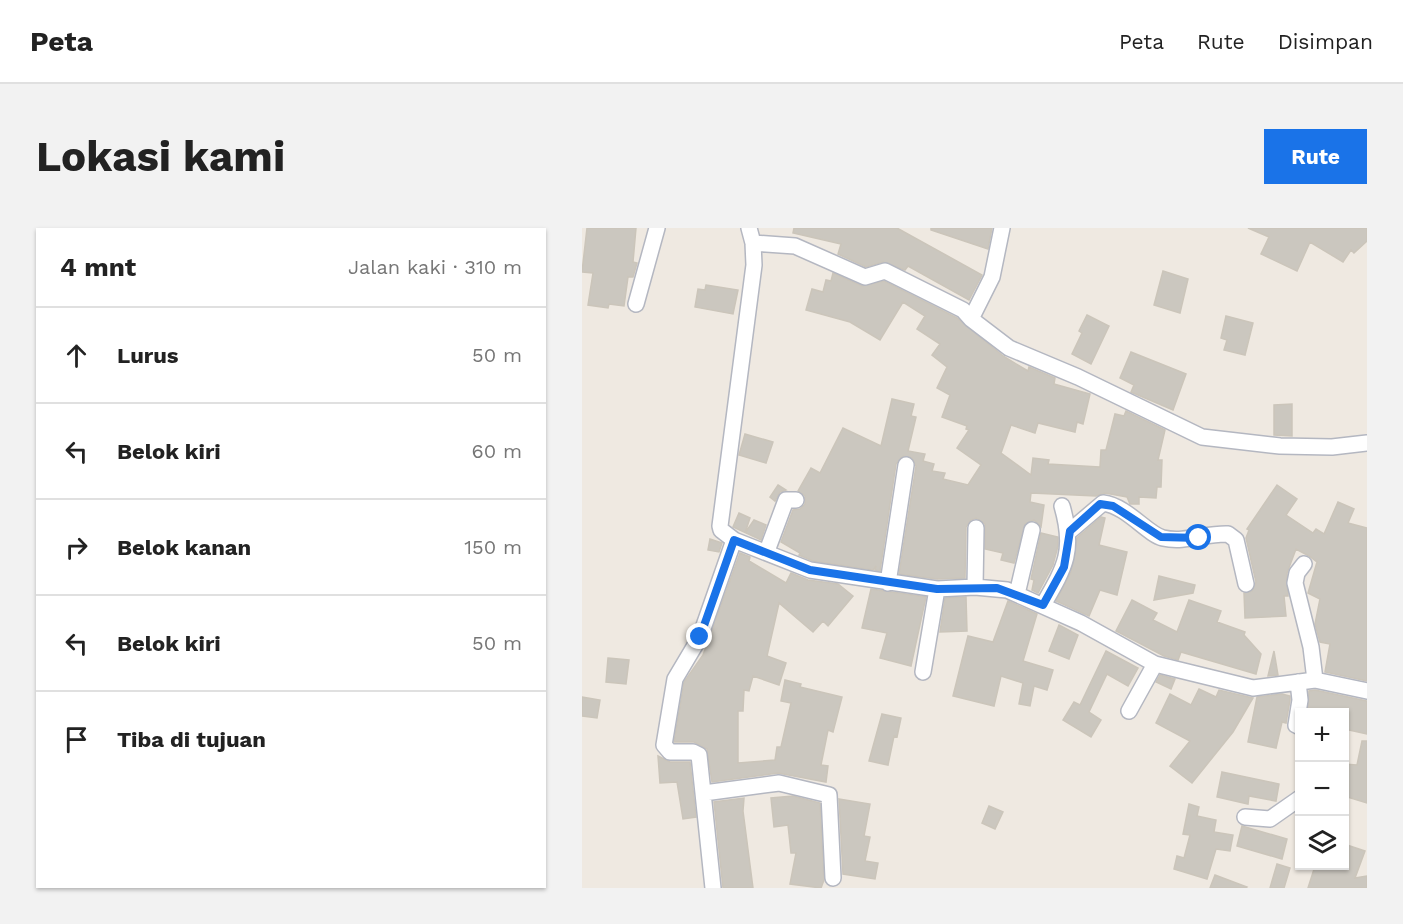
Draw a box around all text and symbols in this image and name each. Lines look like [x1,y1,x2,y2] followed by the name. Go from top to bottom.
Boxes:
[30,25,93,58] text: Peta
[1119,29,1164,54] text: Peta
[1197,29,1245,54] text: Rute
[1278,29,1373,54] text: Disimpan
[1264,129,1367,184] button: Rute
[36,132,285,181] text: Lokasi kami
[60,252,136,282] text: 4 mnt
[348,255,522,279] text: Jalan kaki · 310 m
[60,339,93,372] icon: ahead
[117,343,179,368] text: Lurus
[472,343,522,367] text: 50 m
[60,435,93,468] icon: left
[117,439,221,464] text: Belok kiri
[472,439,522,463] text: 60 m
[1185,524,1211,550] route start
[60,531,93,564] icon: right
[117,535,251,560] text: Belok kanan
[464,535,522,559] text: 150 m
[686,623,712,649] route end
[60,627,93,660] icon: left
[117,631,221,656] text: Belok kiri
[472,631,522,655] text: 50 m
[1295,708,1349,870] map controls
[1295,708,1349,762] button: +
[60,723,93,756] icon: arrive
[117,727,266,752] text: Tiba di tujuan
[1295,762,1349,816] button: −
[1295,816,1349,870] button: layers

